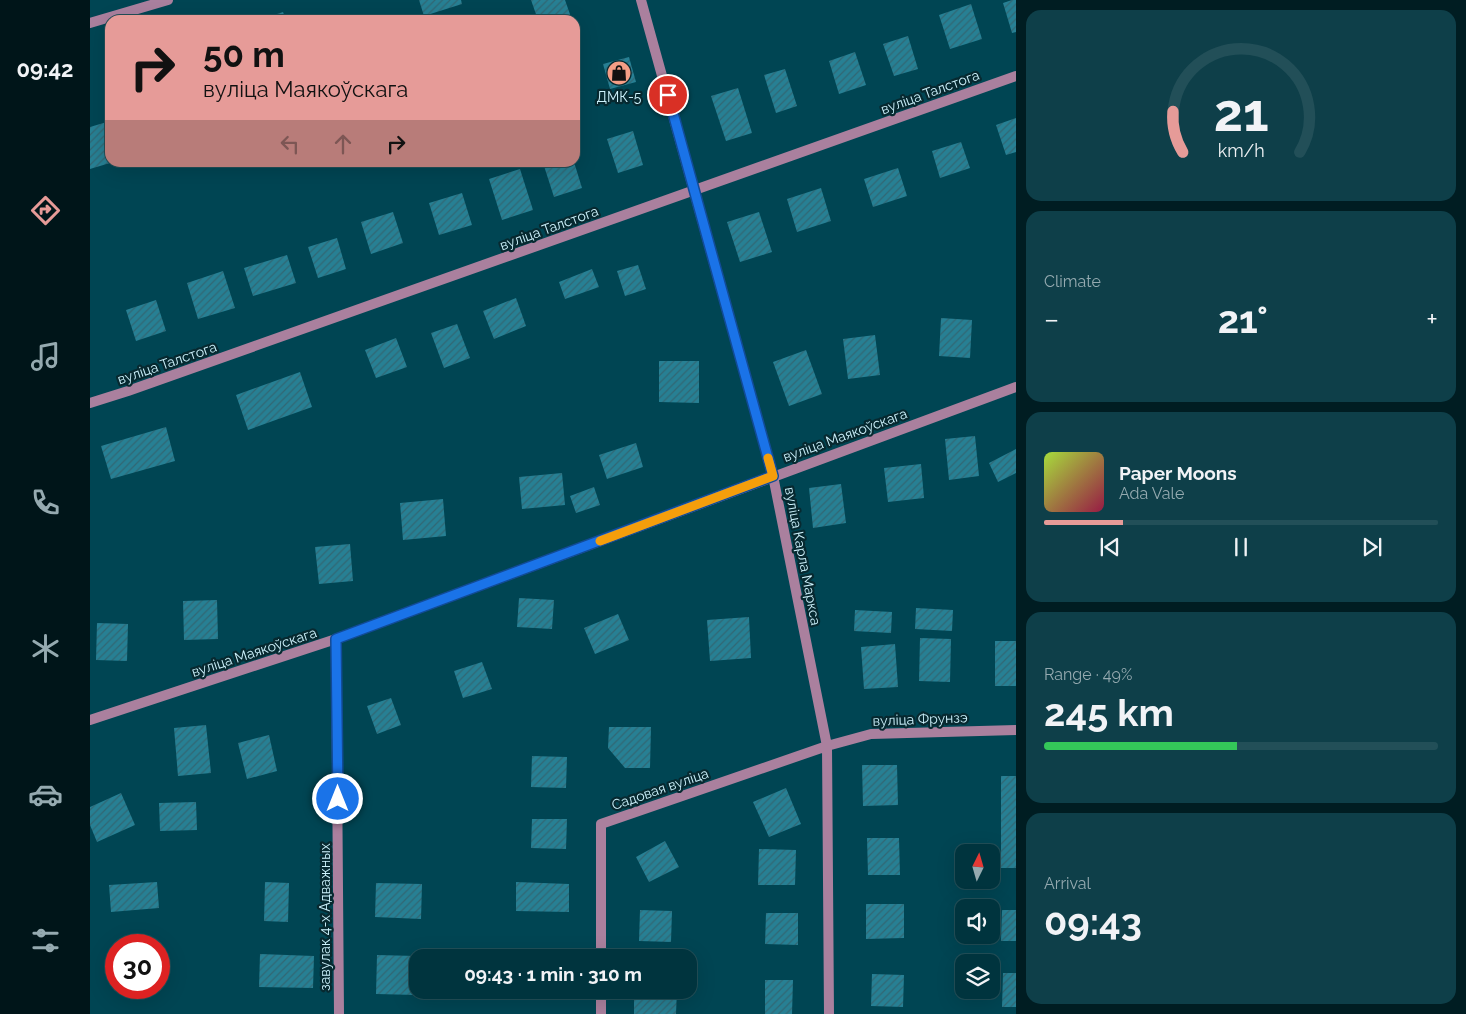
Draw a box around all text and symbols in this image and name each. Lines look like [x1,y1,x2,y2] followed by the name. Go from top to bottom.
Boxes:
[203,34,285,75] text: 50 m
[120,35,185,100] icon: right
[17,56,73,82] text: 09:42
[606,60,632,86] shop icon: ДМК-5
[879,67,981,117] street label: вуліца Талстога
[647,74,689,116] pin
[203,76,408,102] text: вуліца Маякоўскага
[654,81,682,109] icon: arrive
[1213,82,1269,143] text: 21
[597,89,642,105] place label: ДМК-5
[276,130,304,158] icon: left
[329,130,357,158] icon: ahead
[382,130,410,158] icon: right
[1217,140,1265,161] text: km/h
[28,193,63,228] icon: directions
[498,203,600,253] street label: вуліца Талстога
[1044,272,1101,291] text: Climate
[1218,297,1268,342] text: 21°
[1044,303,1059,336] text: −
[1426,303,1438,336] text: +
[28,339,63,374] icon: music
[115,339,219,387] street label: вуліца Талстога
[781,405,909,465] street label: вуліца Маякоўскага
[1119,462,1237,484] text: Paper Moons
[1119,484,1184,503] text: Ada Vale
[28,485,63,520] icon: phone
[782,486,824,626] street label: вуліца Карла Маркса
[1096,533,1124,561] icon: previous
[1227,533,1255,561] icon: pause
[1358,533,1386,561] icon: next
[189,624,319,680] street label: вуліца Маякоўскага
[28,631,63,666] icon: climate
[1044,665,1132,684] text: Range · 49%
[1044,690,1174,735] text: 245 km
[872,709,968,729] street label: вуліца Фрунзэ
[609,765,711,813] street label: Садовая вуліца
[311,772,363,824] position arrow
[28,777,63,812] icon: car
[317,843,333,991] street label: завулак 4-х Адважных
[955,844,1000,889] north arrow
[955,844,1000,999] map controls
[1044,874,1091,893] text: Arrival
[955,899,1000,944] button: sound
[1044,899,1142,944] text: 09:43
[28,923,63,958] icon: filters
[105,934,170,999] speed limit sign: 30
[955,954,1000,999] button: layers
[464,963,642,985] text: 09:43 · 1 min · 310 m

